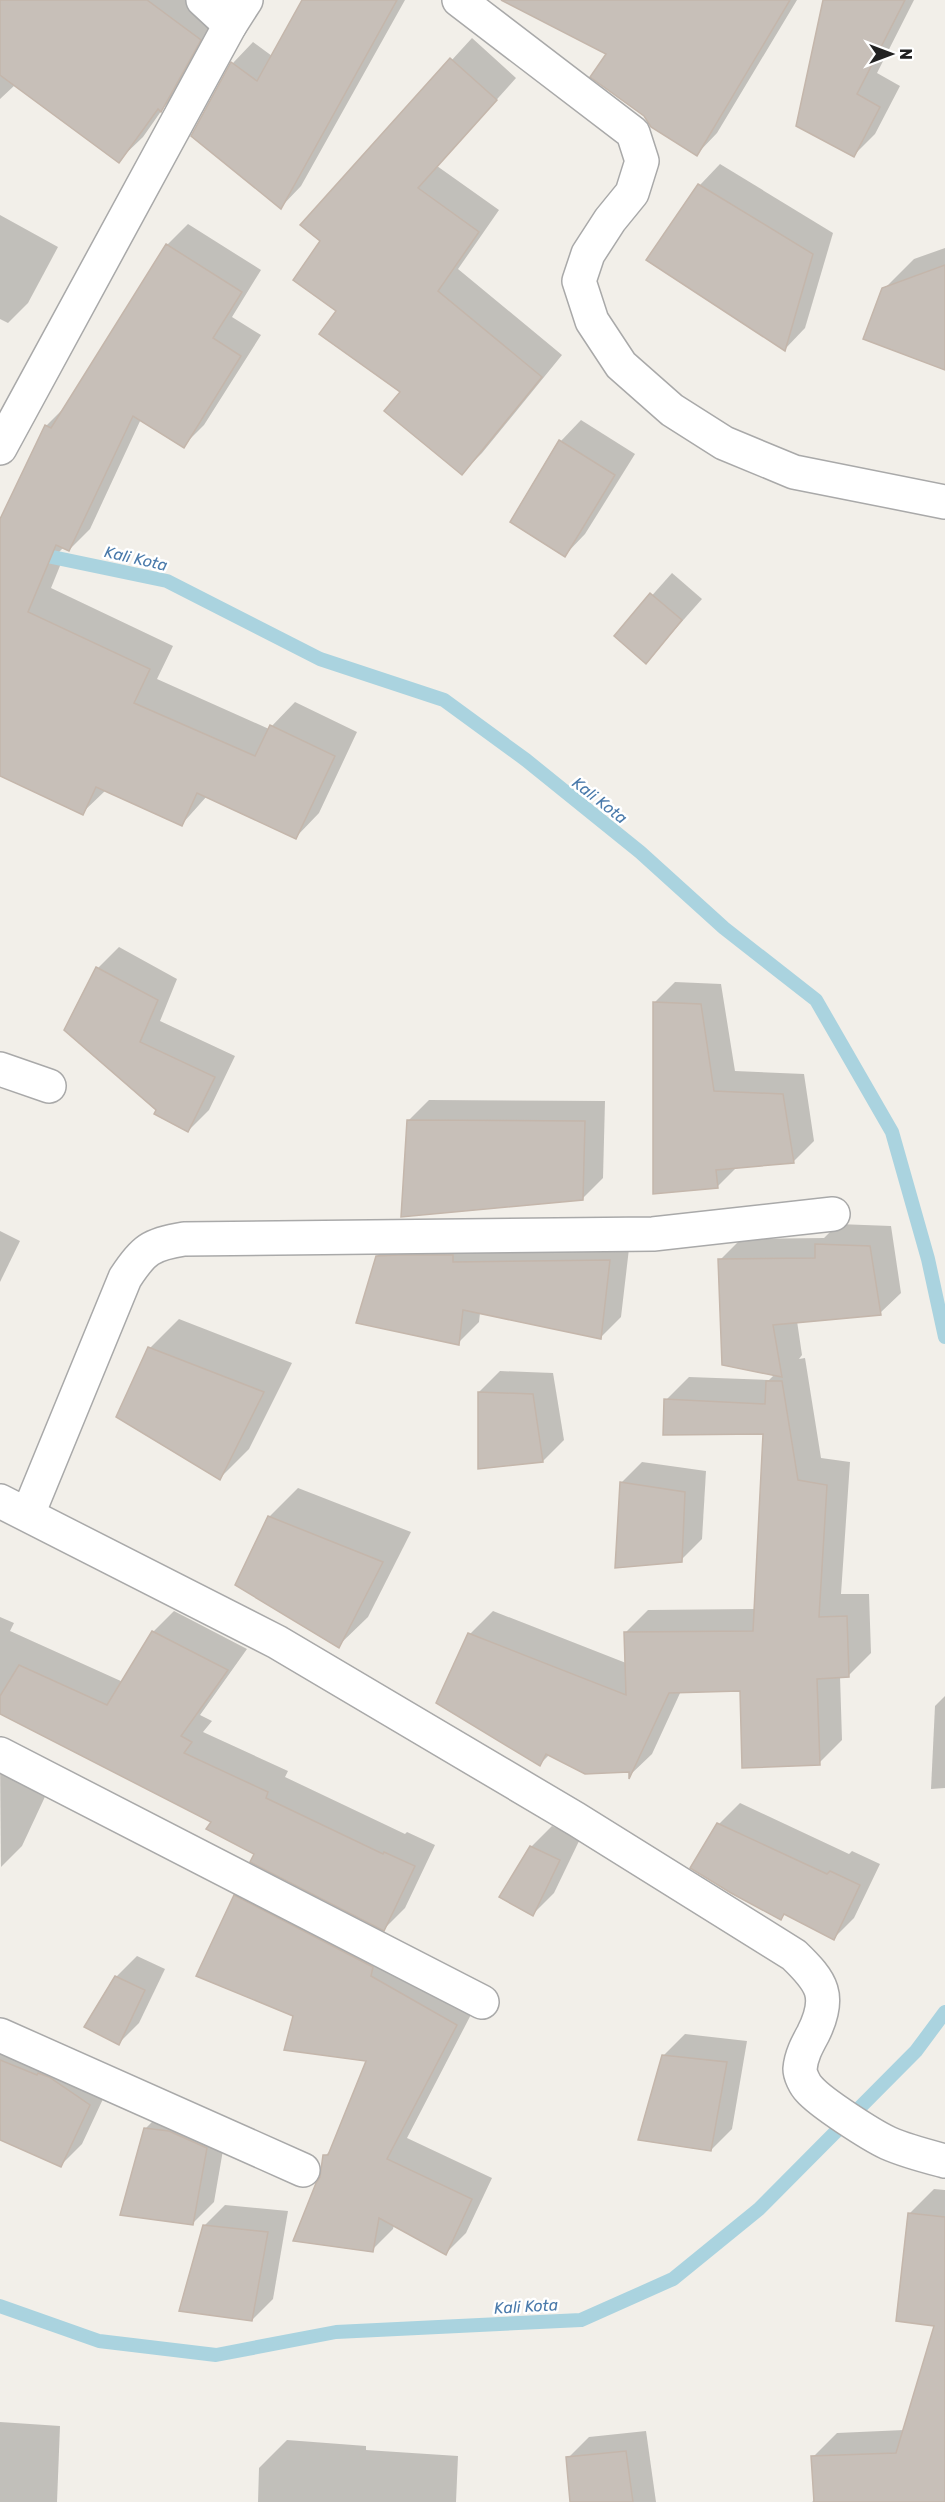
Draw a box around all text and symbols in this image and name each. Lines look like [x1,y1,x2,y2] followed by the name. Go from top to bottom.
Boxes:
[861,24,921,84] north arrow
[896,48,915,60] text: N
[103,542,169,575] water label: Kali Kota
[569,773,631,828] water label: Kali Kota
[494,2295,558,2318] water label: Kali Kota

